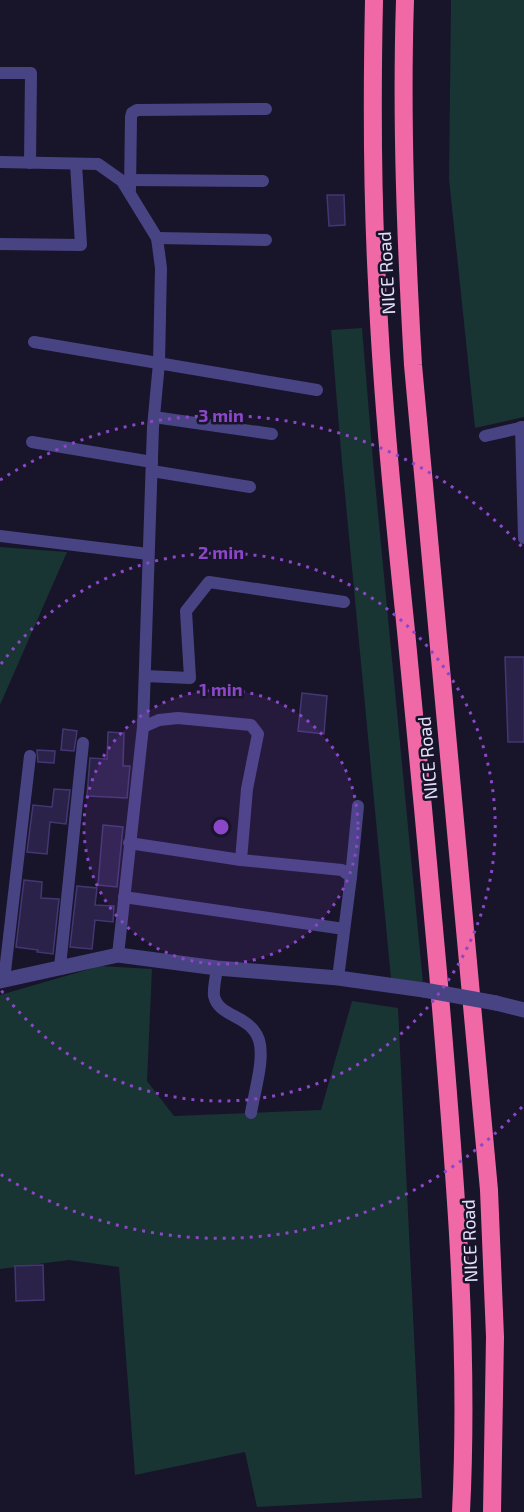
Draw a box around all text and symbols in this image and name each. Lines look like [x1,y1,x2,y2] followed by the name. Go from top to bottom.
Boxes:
[373,231,399,315] street label: NICE Road
[198,404,244,426] text: 3 min
[198,541,244,563] text: 2 min
[199,678,243,700] text: 1 min
[412,716,442,800] street label: NICE Road
[211,817,231,837] centre of rings
[457,1199,481,1283] street label: NICE Road

